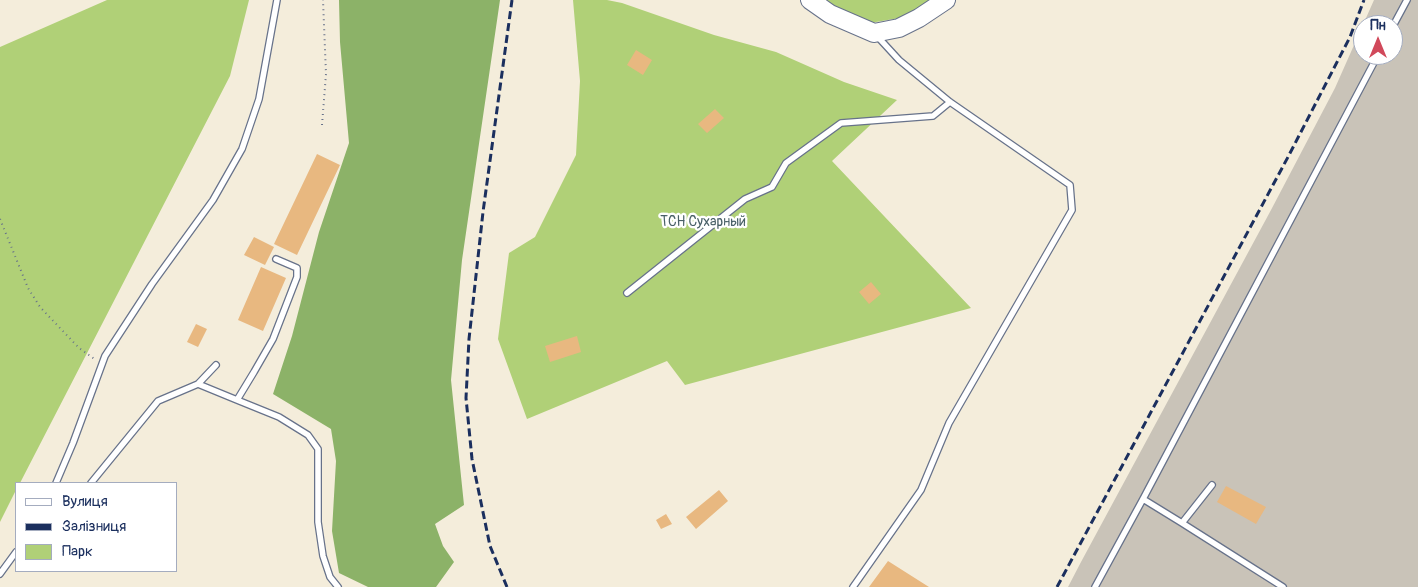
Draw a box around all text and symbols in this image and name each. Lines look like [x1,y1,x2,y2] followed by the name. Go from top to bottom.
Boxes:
[1353,15,1403,65] north arrow
[1370,17,1386,34] text: Пн
[660,214,746,230] park label: ТСН Сухарный
[15,482,178,572] legend
[62,492,108,511] text: Вулиця
[62,517,126,536] text: Залізниця
[62,542,93,561] text: Парк

